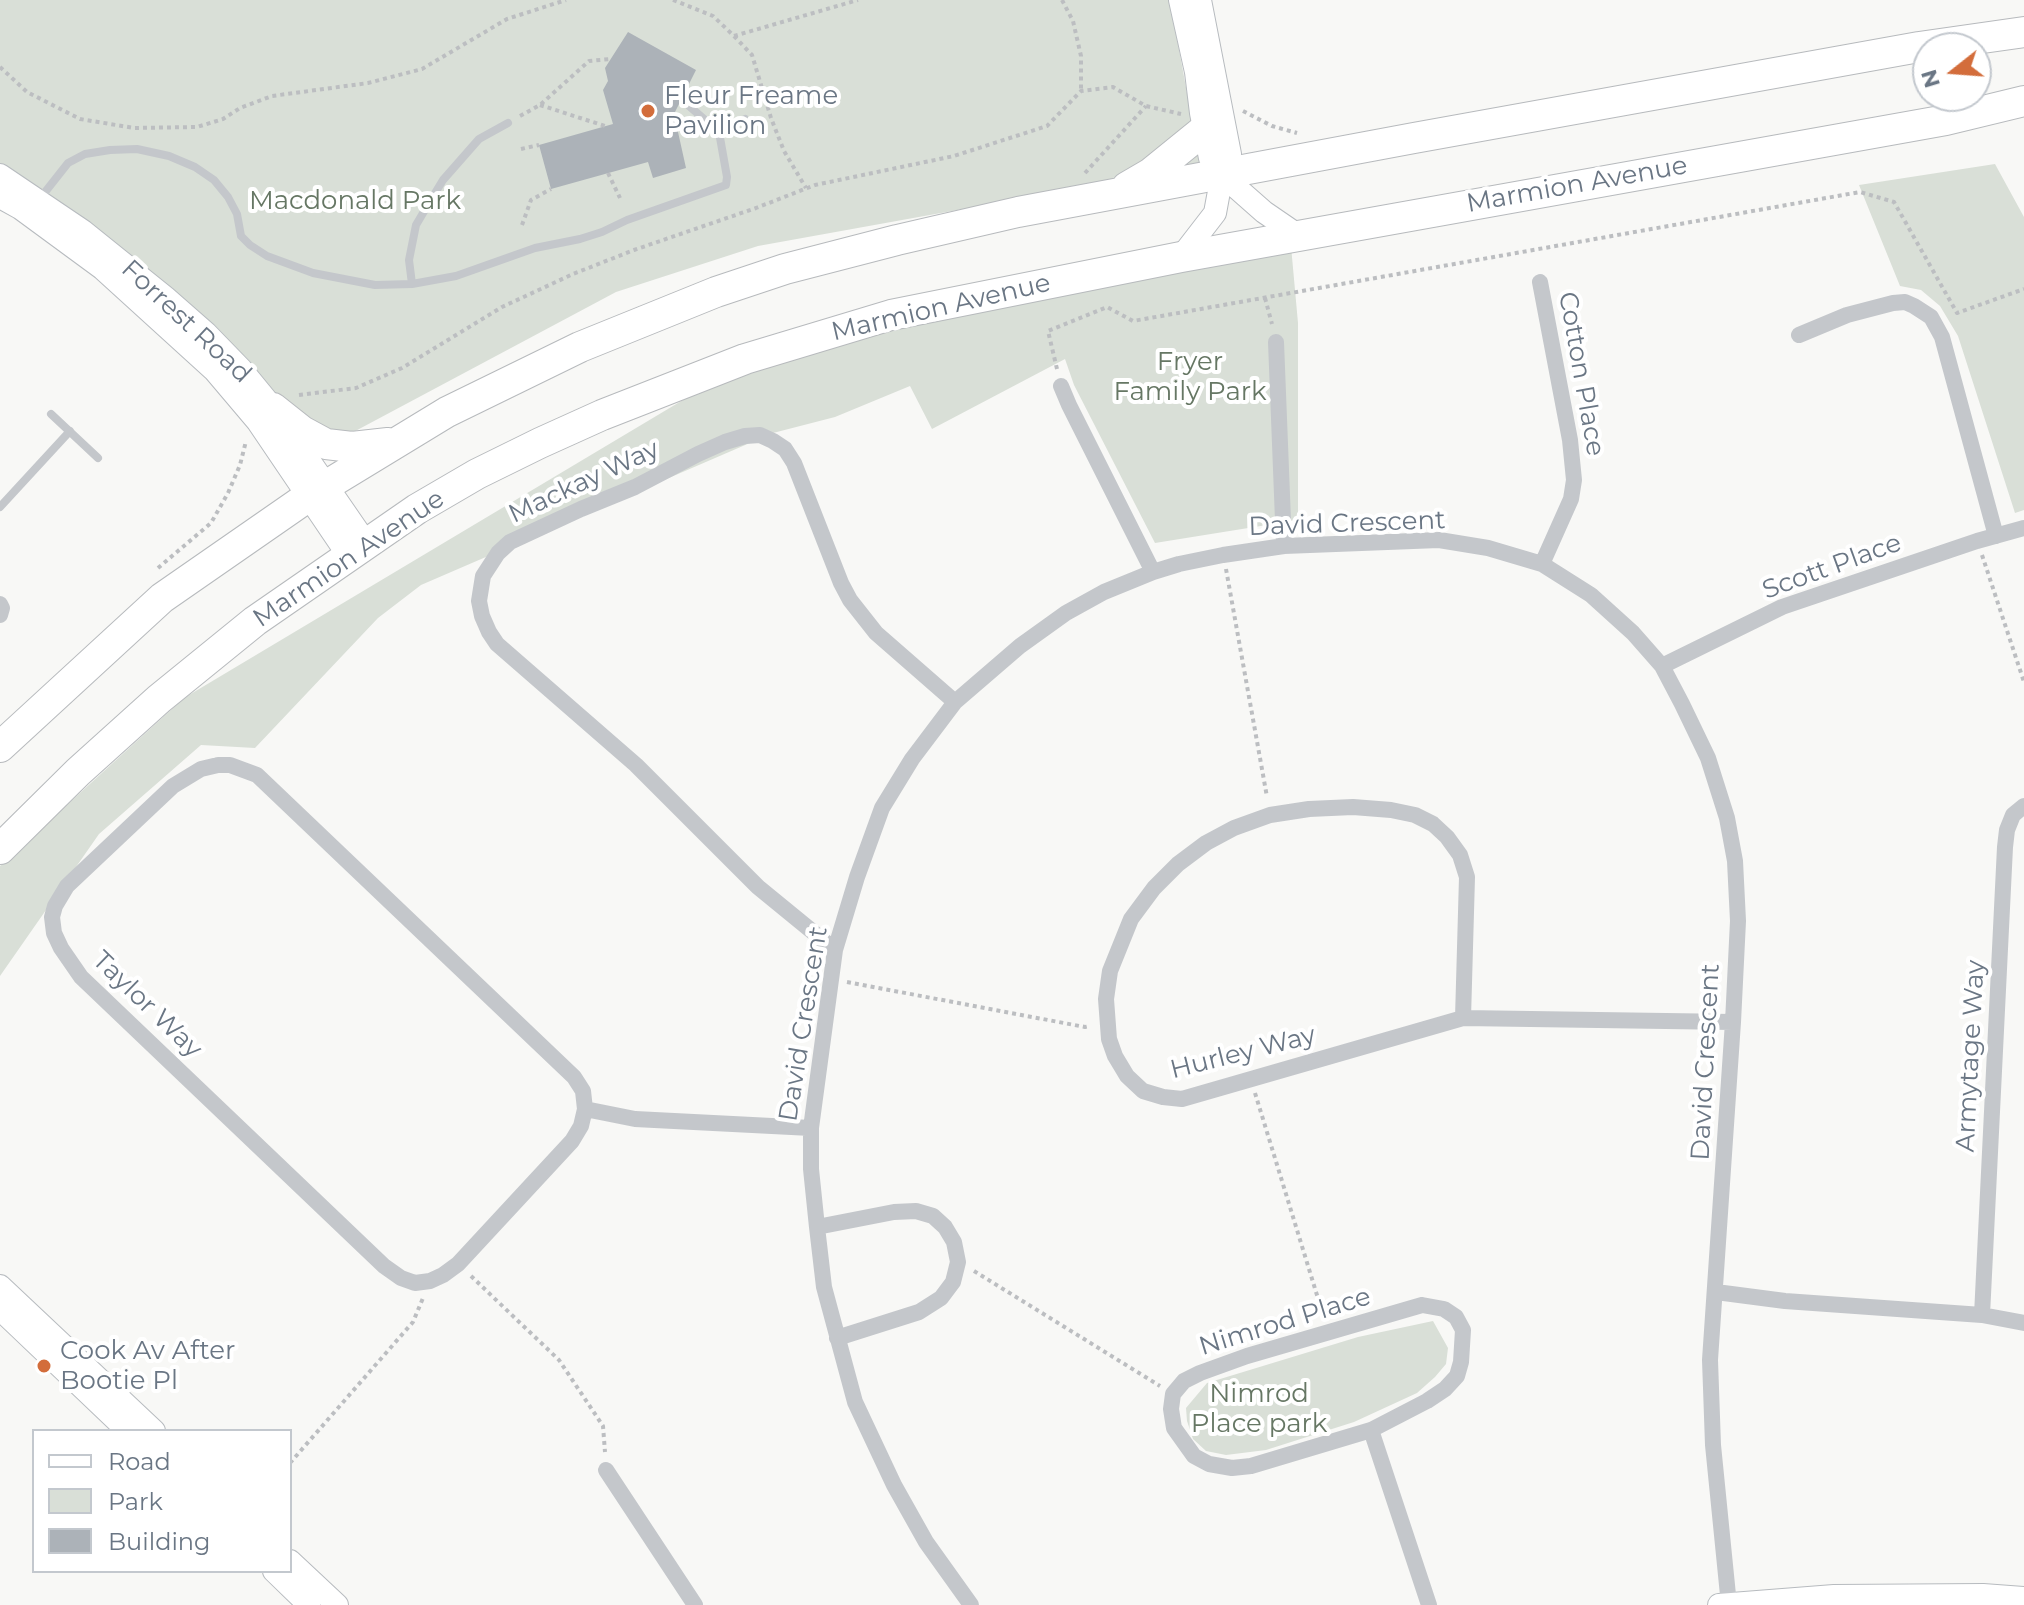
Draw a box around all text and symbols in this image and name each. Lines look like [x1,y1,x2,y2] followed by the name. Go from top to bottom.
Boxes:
[1912,32,1992,112] north arrow
[1915,66,1946,91] text: N
[664,80,838,142] place label: Fleur Freame Pavilion
[639,102,657,120] marker: Fleur Freame Pavilion
[1464,150,1690,220] street label: Marmion Avenue
[249,185,461,217] park label: Macdonald Park
[115,254,257,390] street label: Forrest Road
[828,268,1054,348] street label: Marmion Avenue
[1551,289,1611,459] street label: Cotton Place
[1113,346,1267,408] park label: Fryer Family Park
[504,434,664,530] street label: Mackay Way
[248,483,450,635] street label: Marmion Avenue
[1248,505,1446,543] street label: David Crescent
[1758,527,1906,607] street label: Scott Place
[773,924,835,1124] street label: David Crescent
[86,945,208,1065] street label: Taylor Way
[1950,959,1992,1153] street label: Armytage Way
[1685,963,1727,1161] street label: David Crescent
[1167,1020,1319,1086] street label: Hurley Way
[1195,1281,1375,1363] street label: Nimrod Place
[60,1335,235,1396] place label: Cook Av After Bootie Pl
[35,1357,53,1375] marker: Cook Av After Bootie Pl
[1191,1378,1327,1440] park label: Nimrod Place park
[32,1429,292,1573] legend
[108,1447,171,1476] text: Road
[108,1487,163,1516] text: Park
[108,1527,211,1556] text: Building

